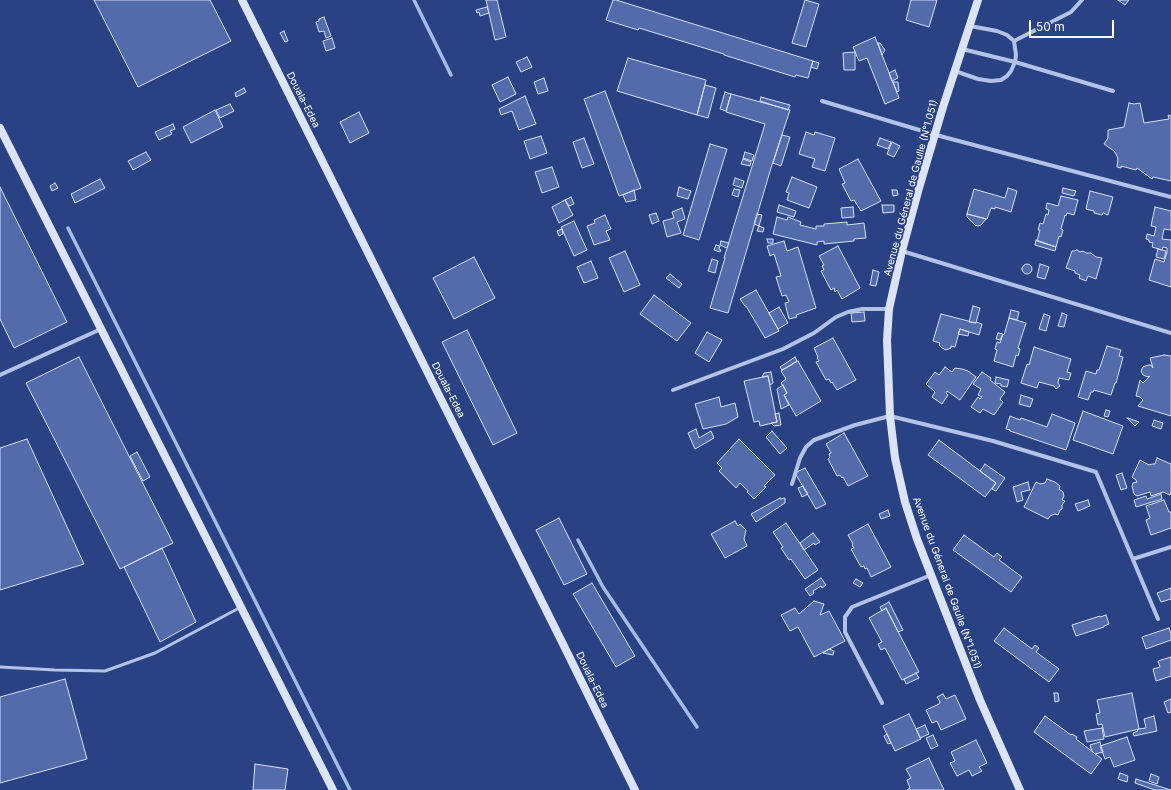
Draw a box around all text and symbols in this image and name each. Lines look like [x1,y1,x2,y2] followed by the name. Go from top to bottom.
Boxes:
[1031,12,1116,38] scale bar
[1036,19,1065,34] text: 50 m
[284,70,322,130] street label: Douala-Edea
[882,98,940,278] street label: Avenue du Géneral de Gaulle (N°1.051)
[429,360,467,420] street label: Douala-Edea
[910,495,984,671] street label: Avenue du Géneral de Gaulle (N°1.051)
[573,650,611,710] street label: Douala-Edea

